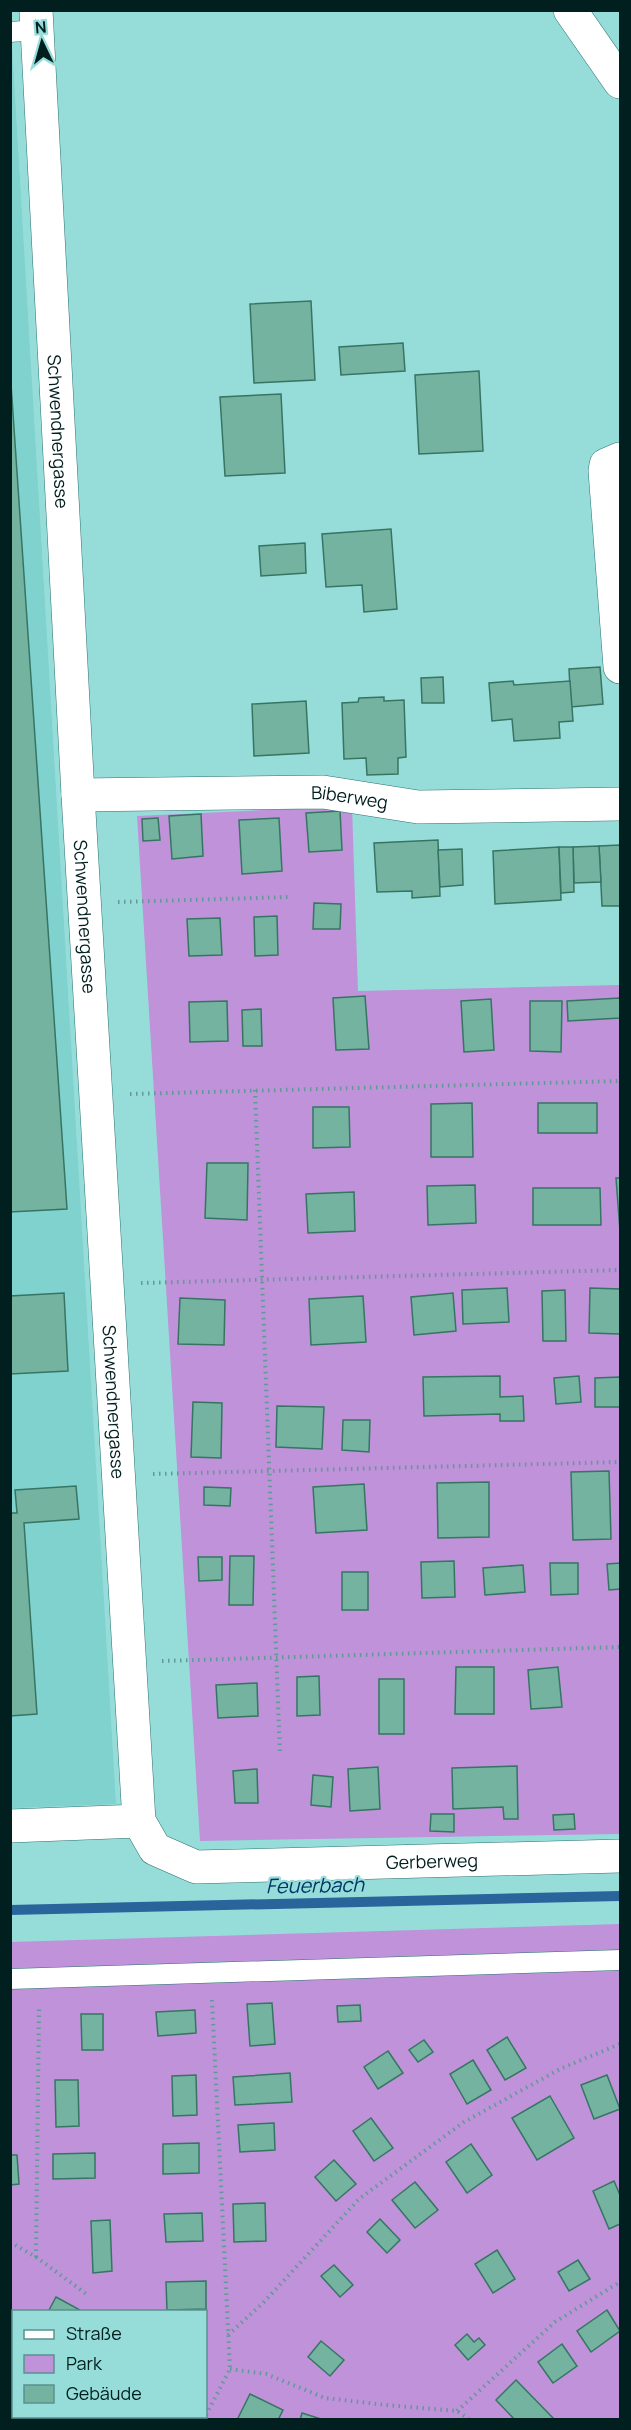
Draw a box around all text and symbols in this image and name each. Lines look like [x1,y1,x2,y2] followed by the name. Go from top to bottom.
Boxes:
[12,12,72,72] north arrow
[34,16,47,39] text: N
[42,354,75,509] street label: Schwendnergasse
[311,780,390,814] street label: Biberweg
[69,839,102,994] street label: Schwendnergasse
[98,1324,131,1479] street label: Schwendnergasse
[386,1848,478,1874] street label: Gerberweg
[266,1871,365,1899] water label: Feuerbach
[12,2310,207,2418] legend
[66,2321,122,2345] text: Straße
[66,2351,103,2375] text: Park
[66,2381,142,2405] text: Gebäude

